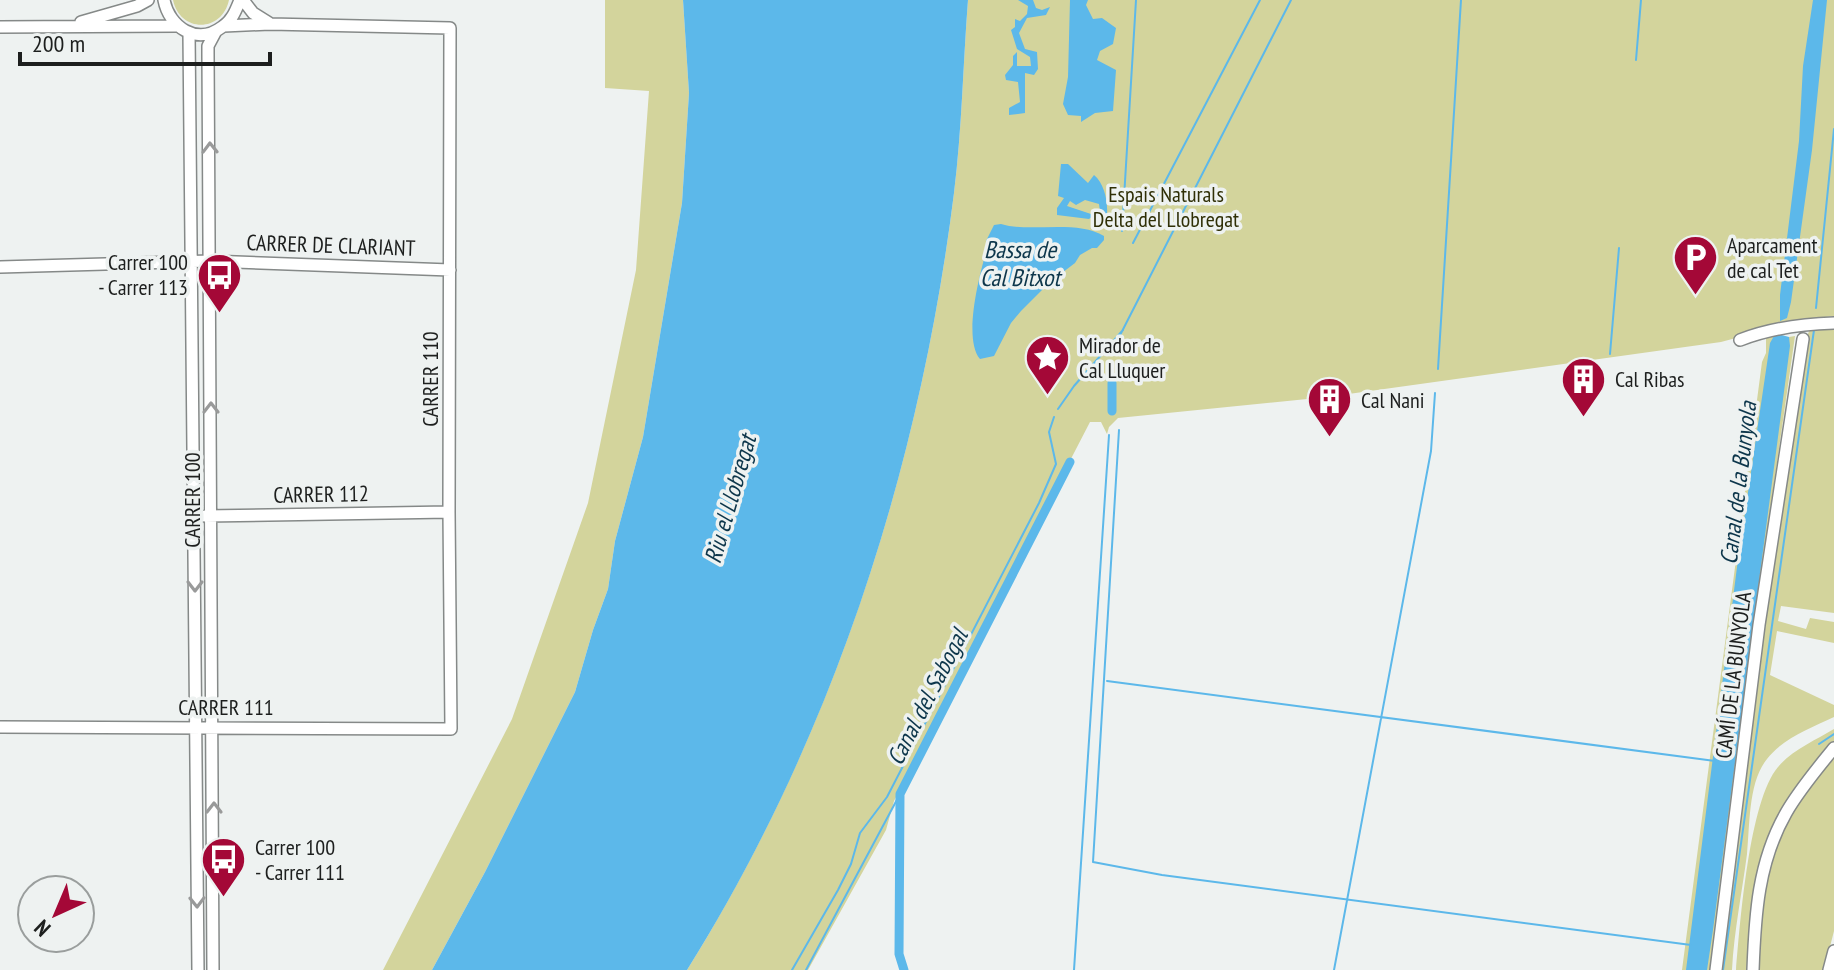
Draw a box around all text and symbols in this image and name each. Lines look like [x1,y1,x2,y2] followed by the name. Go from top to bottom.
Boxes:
[20,16,270,66] scale bar
[32,28,85,59] text: 200 m
[201,141,218,154] one-way arrow
[1093,180,1239,233] park label: Espais Naturals Delta del Llobregat
[246,228,416,262] street label: CARRER DE CLARIANT
[1727,231,1818,284] place label: Aparcament de cal Tet
[980,234,1062,293] water label: Bassa de Cal Bitxot
[1672,234,1720,297] parking icon: Aparcament de cal Tet
[98,248,188,301] place label: Carrer 100 - Carrer 113
[195,251,243,314] bus stop icon: Carrer 100 - Carrer 113
[416,331,444,427] street label: CARRER 110
[1079,331,1165,384] place label: Mirador de Cal Lluquer
[1024,334,1072,397] place icon: Mirador de Cal Lluquer
[1560,355,1608,418] building icon: Cal Ribas
[1615,365,1685,393] place label: Cal Ribas
[1306,376,1354,439] building icon: Cal Nani
[1361,386,1424,414] place label: Cal Nani
[1713,399,1764,566] water label: Canal de la Bunyola
[202,401,220,414] one-way arrow
[697,429,764,567] water label: Riu el Llobregat
[178,452,206,548] street label: CARRER 100
[273,479,369,509] street label: CARRER 112
[186,580,204,593] one-way arrow
[1709,590,1757,760] street label: CAMÍ DE LA BUNYOLA
[880,622,976,770] water label: Canal del Sabogal
[178,693,274,721] street label: CARRER 111
[205,801,223,814] one-way arrow
[255,833,345,886] place label: Carrer 100 - Carrer 111
[200,836,248,899] bus stop icon: Carrer 100 - Carrer 111
[16,874,96,954] north arrow
[188,896,206,909] one-way arrow
[28,914,56,943] text: N

